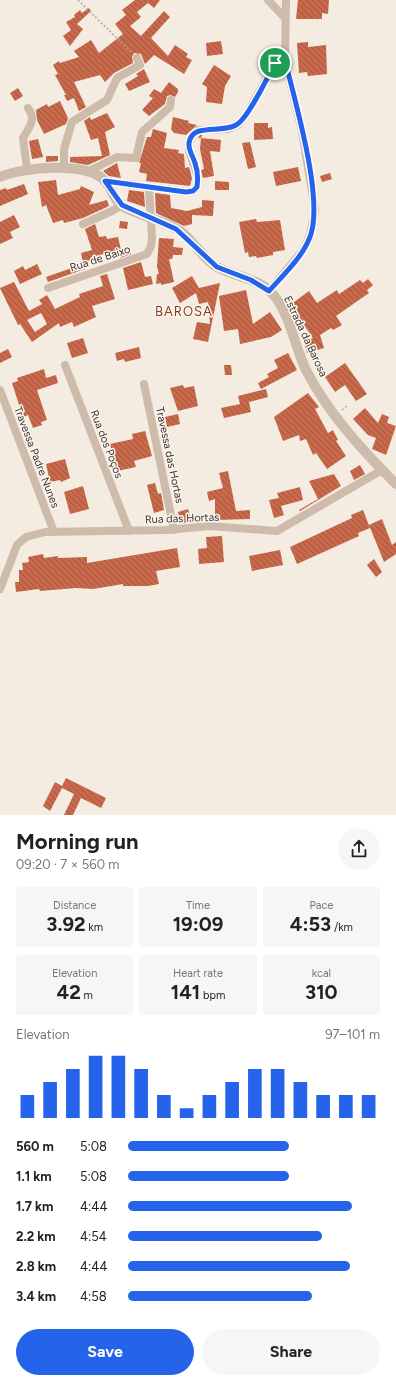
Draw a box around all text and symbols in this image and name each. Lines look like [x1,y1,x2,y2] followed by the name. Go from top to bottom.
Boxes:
[258,46,292,80] pin
[264,52,286,74] icon: arrive
[68,243,132,274] street label: Rua de Baixo
[281,294,330,379] street label: Estrada da Barosa
[155,304,213,319] district label: BAROSA
[11,405,62,510] street label: Travessa Padre Nunes
[153,406,186,504] street label: Travessa das Hortas
[88,408,126,480] street label: Rua dos Poços
[145,511,219,526] street label: Rua das Hortas
[16,828,139,855] text: Morning run
[338,828,380,870] button: share
[16,857,119,872] text: 09:20 · 7 × 560 m
[53,899,96,912] text: Distance
[186,899,210,912] text: Time
[309,899,333,912] text: Pace
[46,912,86,936] text: 3.92
[173,912,223,936] text: 19:09
[290,912,331,936] text: 4:53
[86,921,103,934] text: km
[331,921,353,934] text: /km
[52,967,97,980] text: Elevation
[173,967,223,980] text: Heart rate
[312,967,331,980] text: kcal
[57,980,81,1004] text: 42
[171,980,200,1004] text: 141
[305,980,338,1004] text: 310
[81,989,93,1002] text: m
[200,989,225,1002] text: bpm
[16,1027,69,1042] text: Elevation
[325,1027,380,1042] text: 97–101 m
[16,1139,54,1154] text: 560 m
[80,1139,107,1154] text: 5:08
[16,1169,52,1184] text: 1.1 km
[80,1169,107,1184] text: 5:08
[16,1199,53,1214] text: 1.7 km
[80,1199,108,1214] text: 4:44
[16,1229,56,1244] text: 2.2 km
[80,1229,107,1244] text: 4:54
[16,1259,56,1274] text: 2.8 km
[80,1259,108,1274] text: 4:44
[16,1289,56,1304] text: 3.4 km
[80,1289,107,1304] text: 4:58
[16,1329,194,1375] button: Save
[202,1329,380,1375] button: Share

